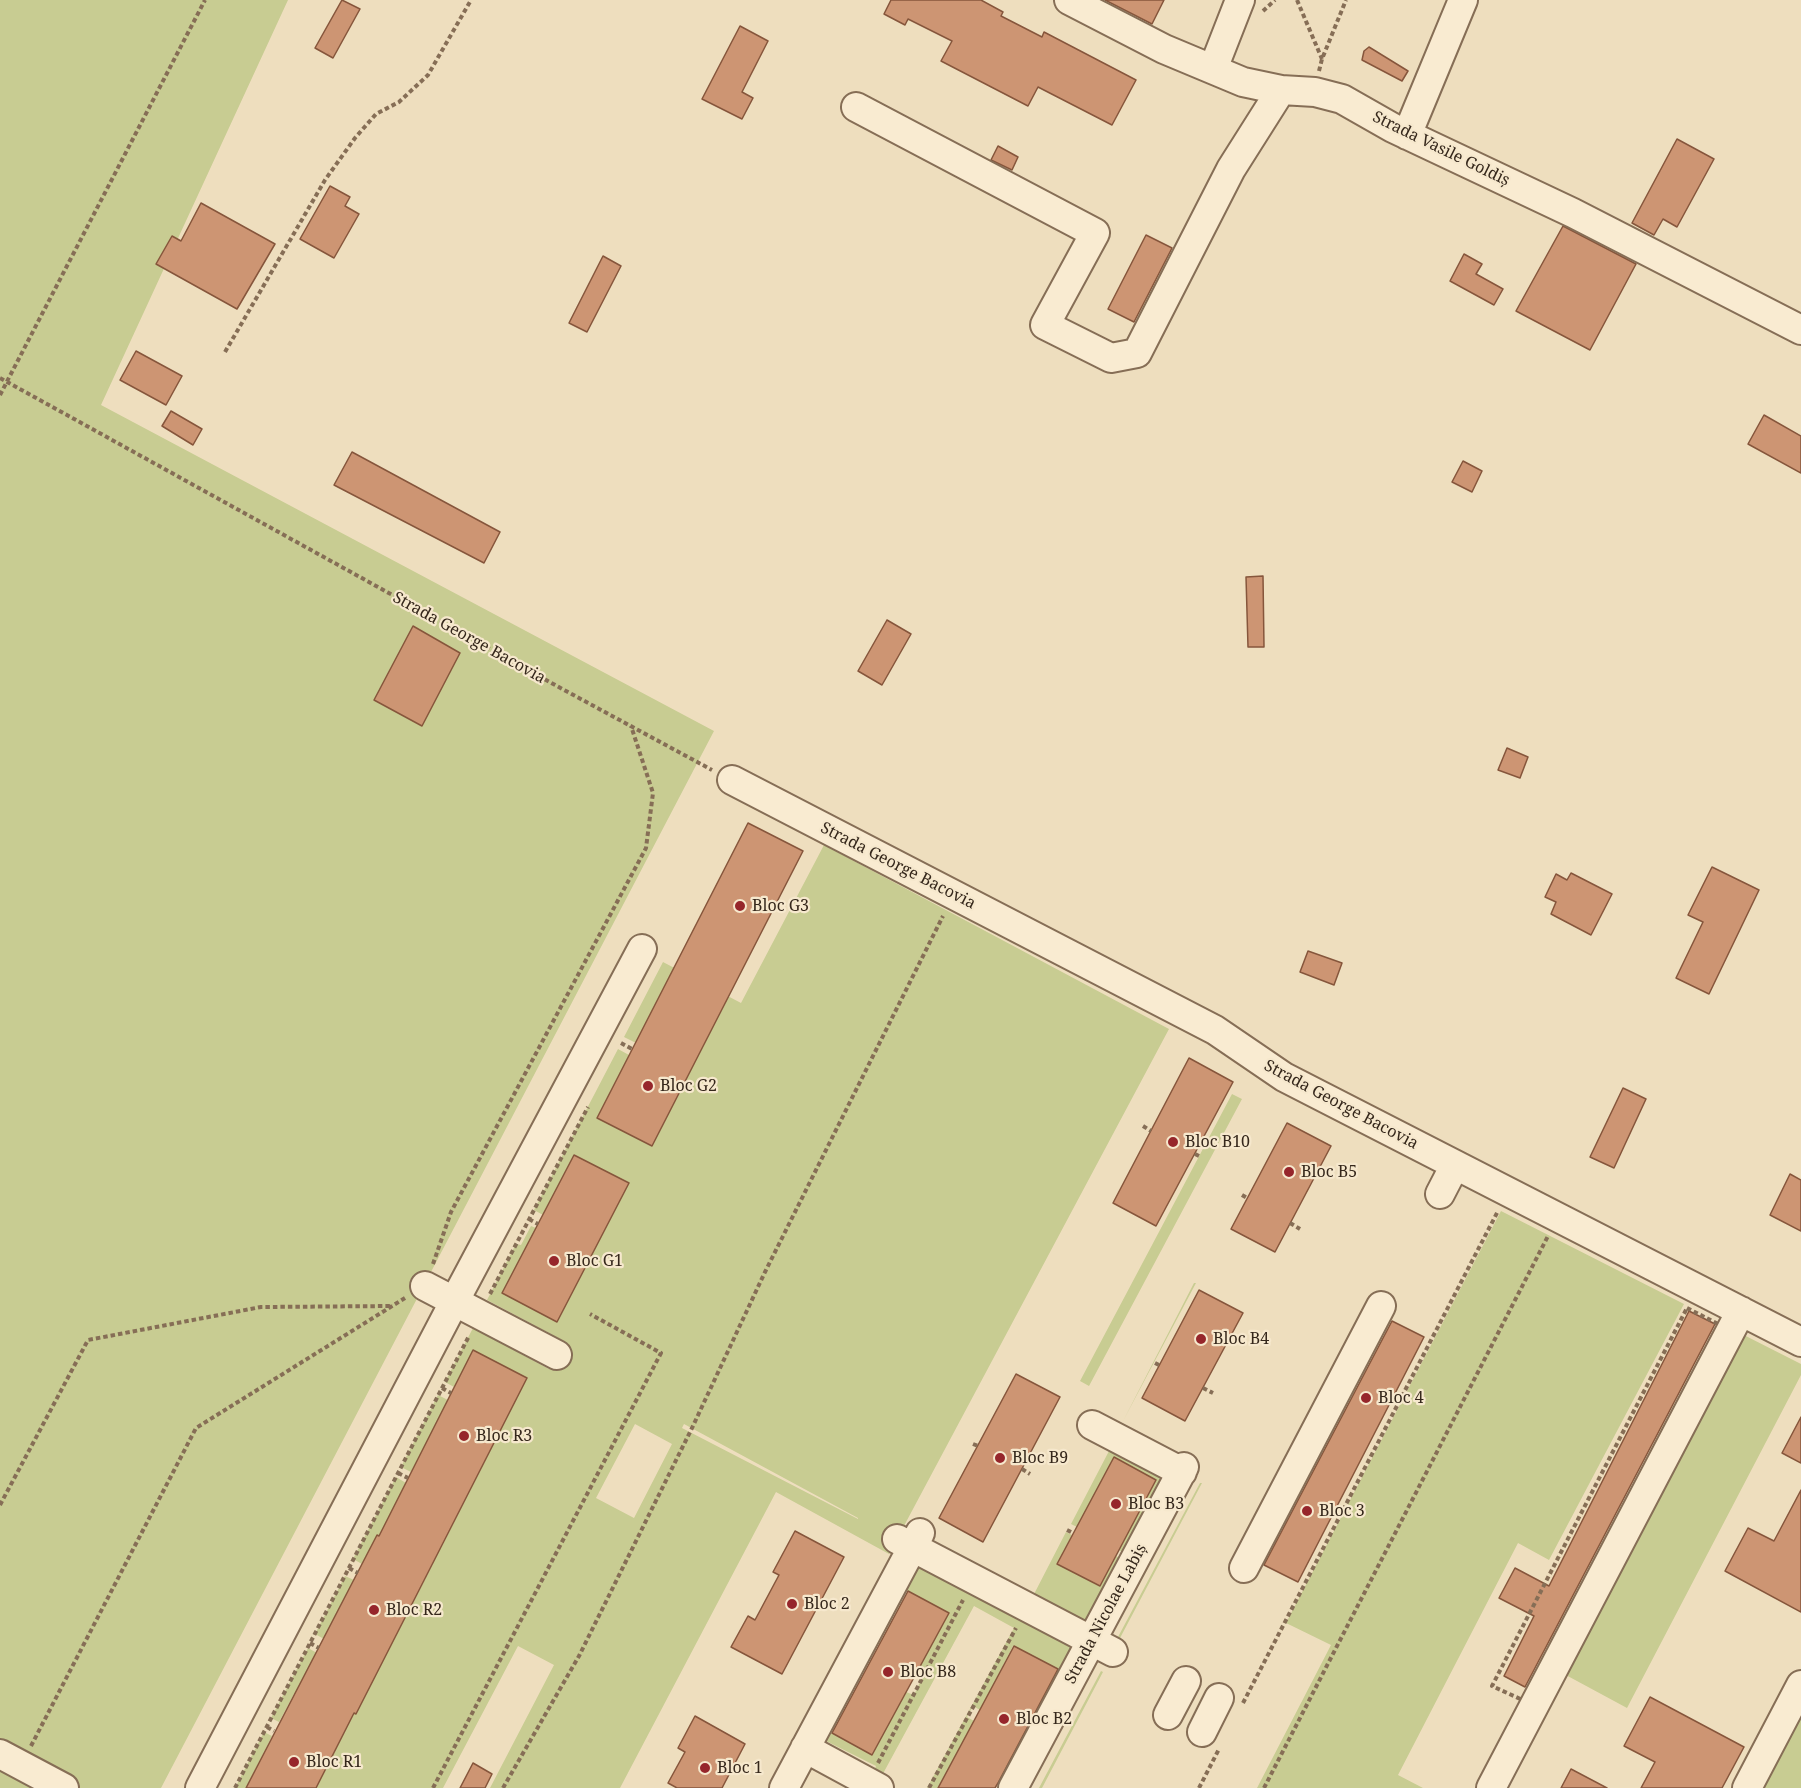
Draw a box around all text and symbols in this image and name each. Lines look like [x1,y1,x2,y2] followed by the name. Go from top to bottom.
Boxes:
[1369,107,1513,191] street label: Strada Vasile Goldiș
[389,588,549,688] street label: Strada George Bacovia
[817,818,979,914] street label: Strada George Bacovia
[752,896,809,916] place label: Bloc G3
[733,899,747,913] marker: Bloc G3
[1261,1056,1421,1154] street label: Strada George Bacovia
[660,1076,717,1096] place label: Bloc G2
[641,1079,655,1093] marker: Bloc G2
[1185,1132,1250,1152] place label: Bloc B10
[1166,1135,1180,1149] marker: Bloc B10
[1301,1162,1357,1182] place label: Bloc B5
[1282,1165,1296,1179] marker: Bloc B5
[566,1251,623,1271] place label: Bloc G1
[547,1254,561,1268] marker: Bloc G1
[1213,1329,1269,1349] place label: Bloc B4
[1194,1332,1208,1346] marker: Bloc B4
[1378,1388,1424,1408] place label: Bloc 4
[1359,1391,1373,1405] marker: Bloc 4
[476,1426,532,1446] place label: Bloc R3
[457,1429,471,1443] marker: Bloc R3
[1012,1448,1068,1468] place label: Bloc B9
[993,1451,1007,1465] marker: Bloc B9
[1128,1494,1184,1514] place label: Bloc B3
[1109,1497,1123,1511] marker: Bloc B3
[1319,1501,1365,1521] place label: Bloc 3
[1300,1504,1314,1518] marker: Bloc 3
[1061,1541,1151,1687] street label: Strada Nicolae Labiș
[804,1594,850,1614] place label: Bloc 2
[785,1597,799,1611] marker: Bloc 2
[386,1600,442,1620] place label: Bloc R2
[367,1603,381,1617] marker: Bloc R2
[900,1662,956,1682] place label: Bloc B8
[881,1665,895,1679] marker: Bloc B8
[1016,1709,1072,1729] place label: Bloc B2
[997,1712,1011,1726] marker: Bloc B2
[306,1752,362,1772] place label: Bloc R1
[287,1755,301,1769] marker: Bloc R1
[717,1758,763,1778] place label: Bloc 1
[698,1761,712,1775] marker: Bloc 1

